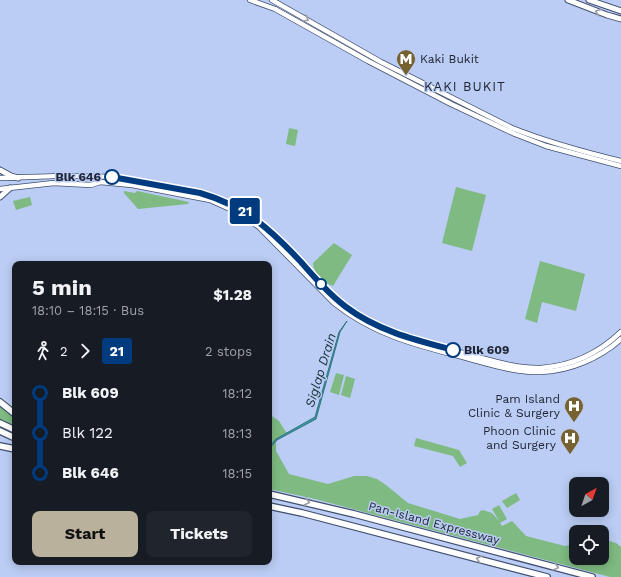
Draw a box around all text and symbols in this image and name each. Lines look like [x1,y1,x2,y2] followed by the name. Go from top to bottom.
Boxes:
[595,8,602,16] one-way arrow
[302,14,309,21] one-way arrow
[395,48,417,76] metro station icon: Kaki Bukit
[420,52,479,66] place label: Kaki Bukit
[424,79,506,94] district label: KAKI BUKIT
[104,169,120,185] marker: Blk 646
[56,170,101,184] place label: Blk 646
[227,198,263,224] line badge: 21
[238,203,252,219] text: 21
[32,275,92,300] text: 5 min
[315,278,327,290] unlabelled marker
[213,286,252,304] text: $1.28
[32,303,144,318] text: 18:10 – 18:15 · Bus
[302,331,339,409] water label: Siglap Drain
[32,340,54,362] icon: walk
[74,340,96,362] icon: forward
[445,342,461,358] marker: Blk 609
[110,343,124,359] text: 21
[464,343,509,357] place label: Blk 609
[60,344,68,359] text: 2
[205,344,252,359] text: 2 stops
[62,384,119,402] text: Blk 609
[222,386,252,401] text: 18:12
[468,392,561,420] place label: Pam Island Clinic & Surgery
[563,395,585,423] hospital icon: Pam Island Clinic & Surgery
[62,424,113,442] text: Blk 122
[483,424,557,452] place label: Phoon Clinic and Surgery
[222,426,252,441] text: 18:13
[559,427,581,455] hospital icon: Phoon Clinic and Surgery
[62,464,119,482] text: Blk 646
[222,466,252,481] text: 18:15
[569,477,609,517] north arrow
[569,477,609,565] map controls
[303,497,310,506] one-way arrow
[367,499,502,547] street label: Pan-Island Expressway
[32,511,138,557] button: Start
[146,511,252,557] button: Tickets
[569,525,609,565] button: locate
[475,555,482,563] one-way arrow
[552,562,559,571] one-way arrow

